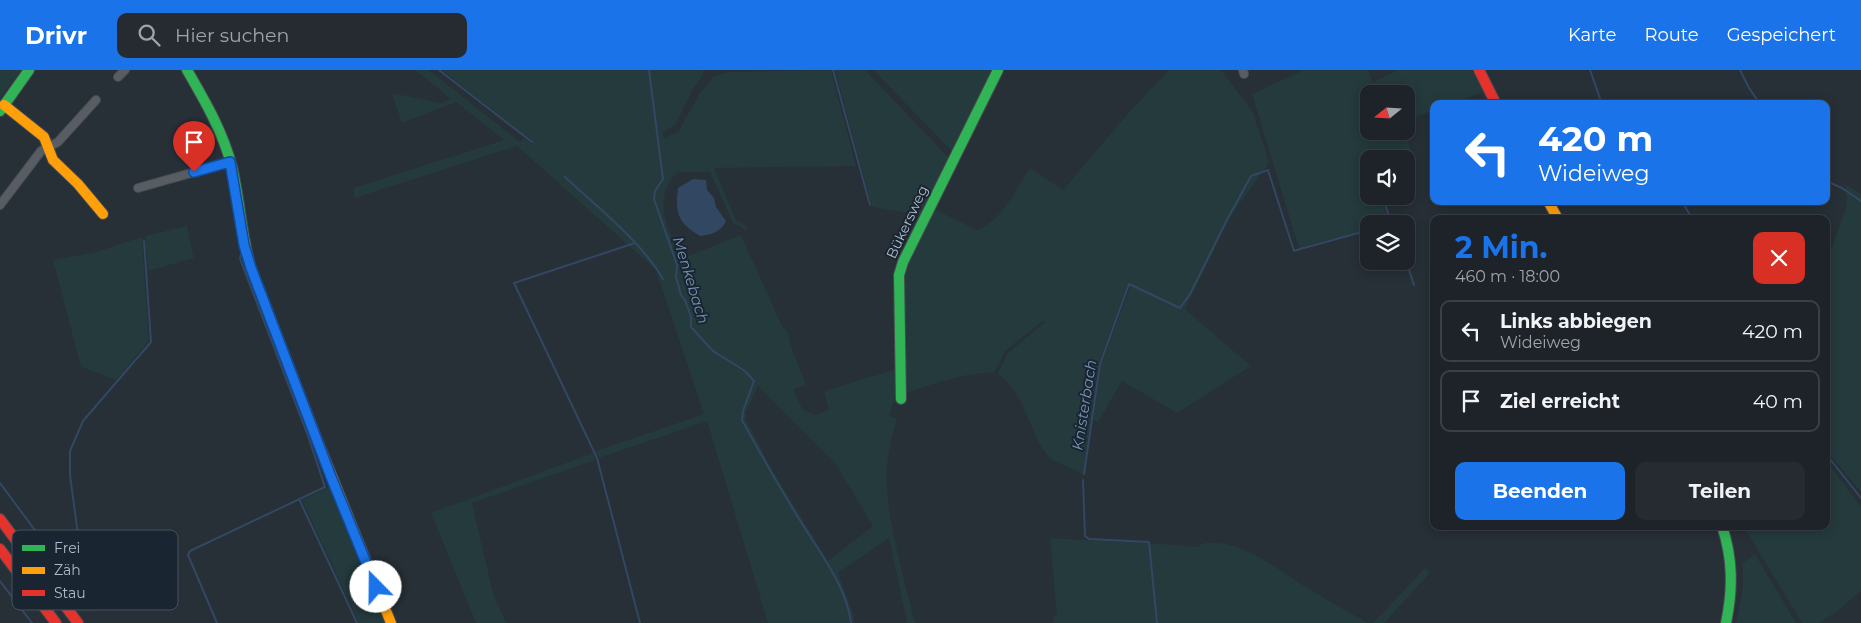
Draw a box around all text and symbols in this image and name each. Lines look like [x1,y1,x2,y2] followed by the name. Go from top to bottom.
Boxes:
[117,13,467,58] search box
[25,21,87,50] text: Drivr
[135,21,163,49] icon: search
[175,24,289,47] text: Hier suchen
[1568,24,1616,46] text: Karte
[1644,24,1699,46] text: Route
[1727,24,1836,46] text: Gespeichert
[1360,85,1415,140] north arrow
[1360,85,1415,270] map controls
[1538,117,1653,160] text: 420 m
[1455,120,1520,185] icon: left
[173,121,215,172] pin
[180,128,208,156] icon: arrive
[1360,150,1415,205] button: sound
[1538,160,1649,187] text: Wideiweg
[882,182,932,262] street label: Bükersweg
[1360,215,1415,270] button: layers
[1455,229,1547,266] text: 2 Min.
[1753,232,1805,284] button: close
[669,234,713,326] water label: Menkebach
[1455,267,1560,286] text: 460 m · 18:00
[1500,310,1652,333] text: Links abbiegen
[1457,317,1485,345] icon: left
[1742,320,1803,343] text: 420 m
[1500,333,1581,352] text: Wideiweg
[1067,358,1101,452] water label: Knisterbach
[1457,387,1485,415] icon: arrive
[1500,390,1620,413] text: Ziel erreicht
[1753,390,1803,413] text: 40 m
[1455,462,1625,520] button: Beenden
[1635,462,1805,520] button: Teilen
[12,530,178,610] legend
[54,539,80,557] text: Frei
[349,560,401,612] position arrow
[54,561,81,579] text: Zäh
[54,584,86,602] text: Stau

